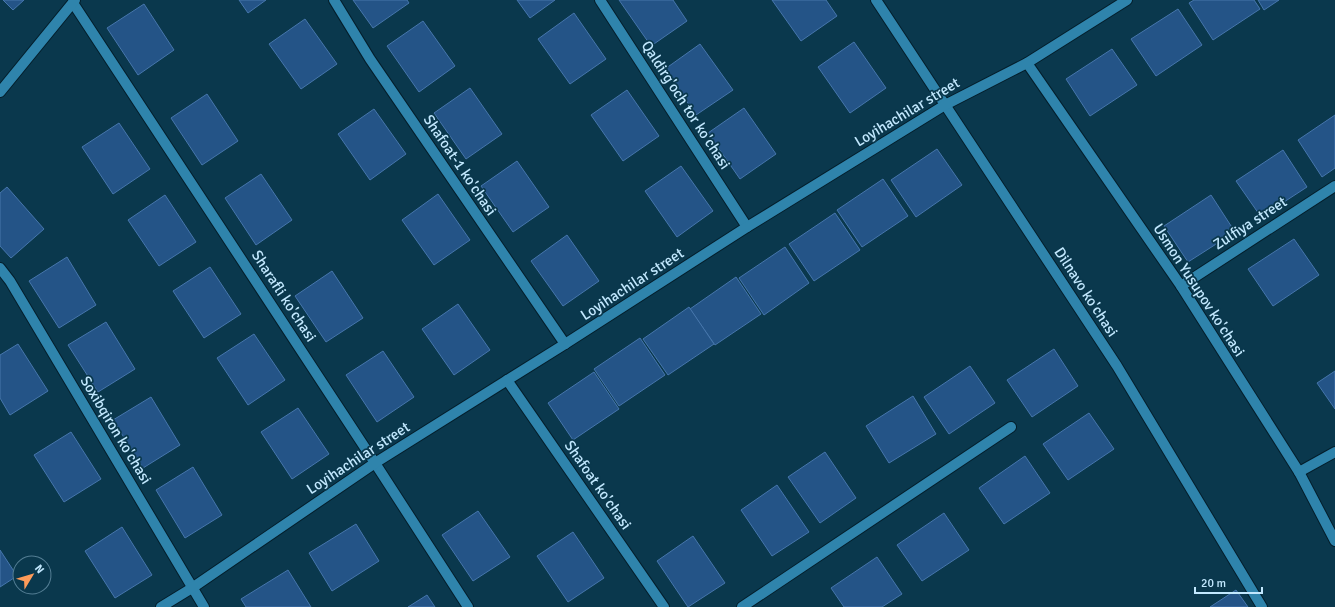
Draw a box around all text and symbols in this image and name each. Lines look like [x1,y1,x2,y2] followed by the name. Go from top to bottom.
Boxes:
[638,37,734,173] street label: Qaldirg'och tor ko'chasi
[851,74,963,150] street label: Loyihachilar street
[420,111,500,219] street label: Shafoat-1 ko'chasi
[1210,193,1290,253] street label: Zulfiya street
[1149,220,1249,360] street label: Usmon Yusupov ko'chasi
[577,244,687,324] street label: Loyihachilar street
[1050,244,1122,340] street label: Dilnavo ko'chasi
[248,247,320,345] street label: Sharafli ko'chasi
[77,373,155,487] street label: Soxibqiron ko'chasi
[303,418,413,498] street label: Loyihachilar street
[561,437,635,533] street label: Shafoat ko'chasi
[12,555,52,595] north arrow
[32,562,47,576] text: N
[1195,569,1262,595] scale bar
[1201,576,1226,591] text: 20 m

